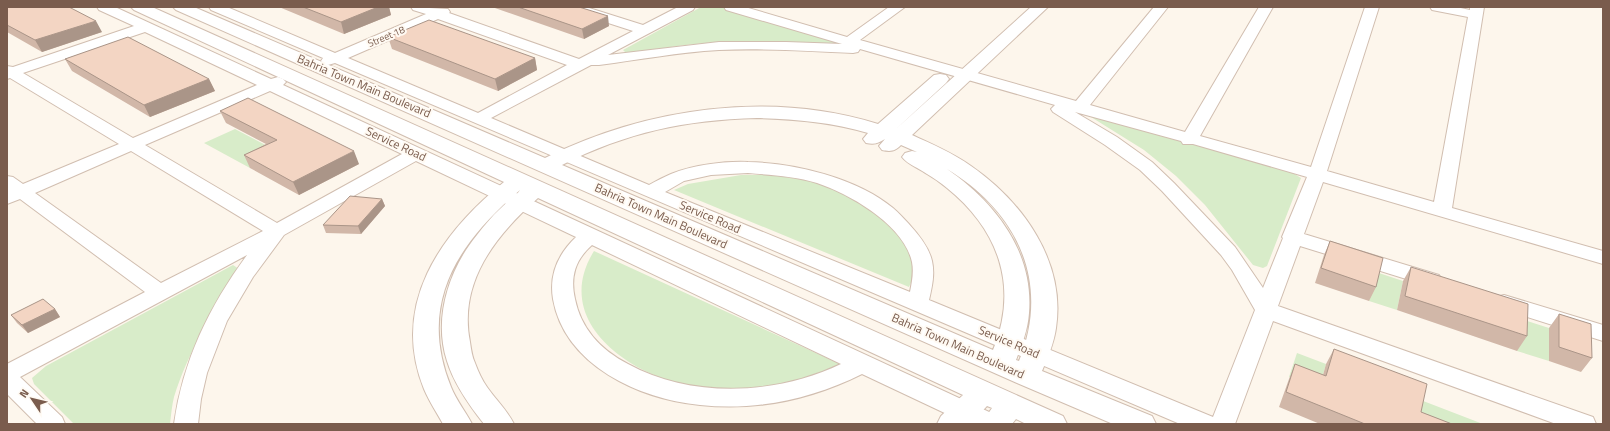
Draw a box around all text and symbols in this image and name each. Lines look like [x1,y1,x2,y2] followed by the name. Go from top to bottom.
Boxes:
[365,22,408,51] street label: Street 18
[294,49,434,122] street label: Bahria Town Main Boulevard
[363,121,430,166] street label: Service Road
[592,178,731,253] street label: Bahria Town Main Boulevard
[677,195,744,238] street label: Service Road
[889,308,1028,383] street label: Bahria Town Main Boulevard
[976,320,1043,363] street label: Service Road
[12,379,52,419] north arrow
[15,386,33,401] text: N

